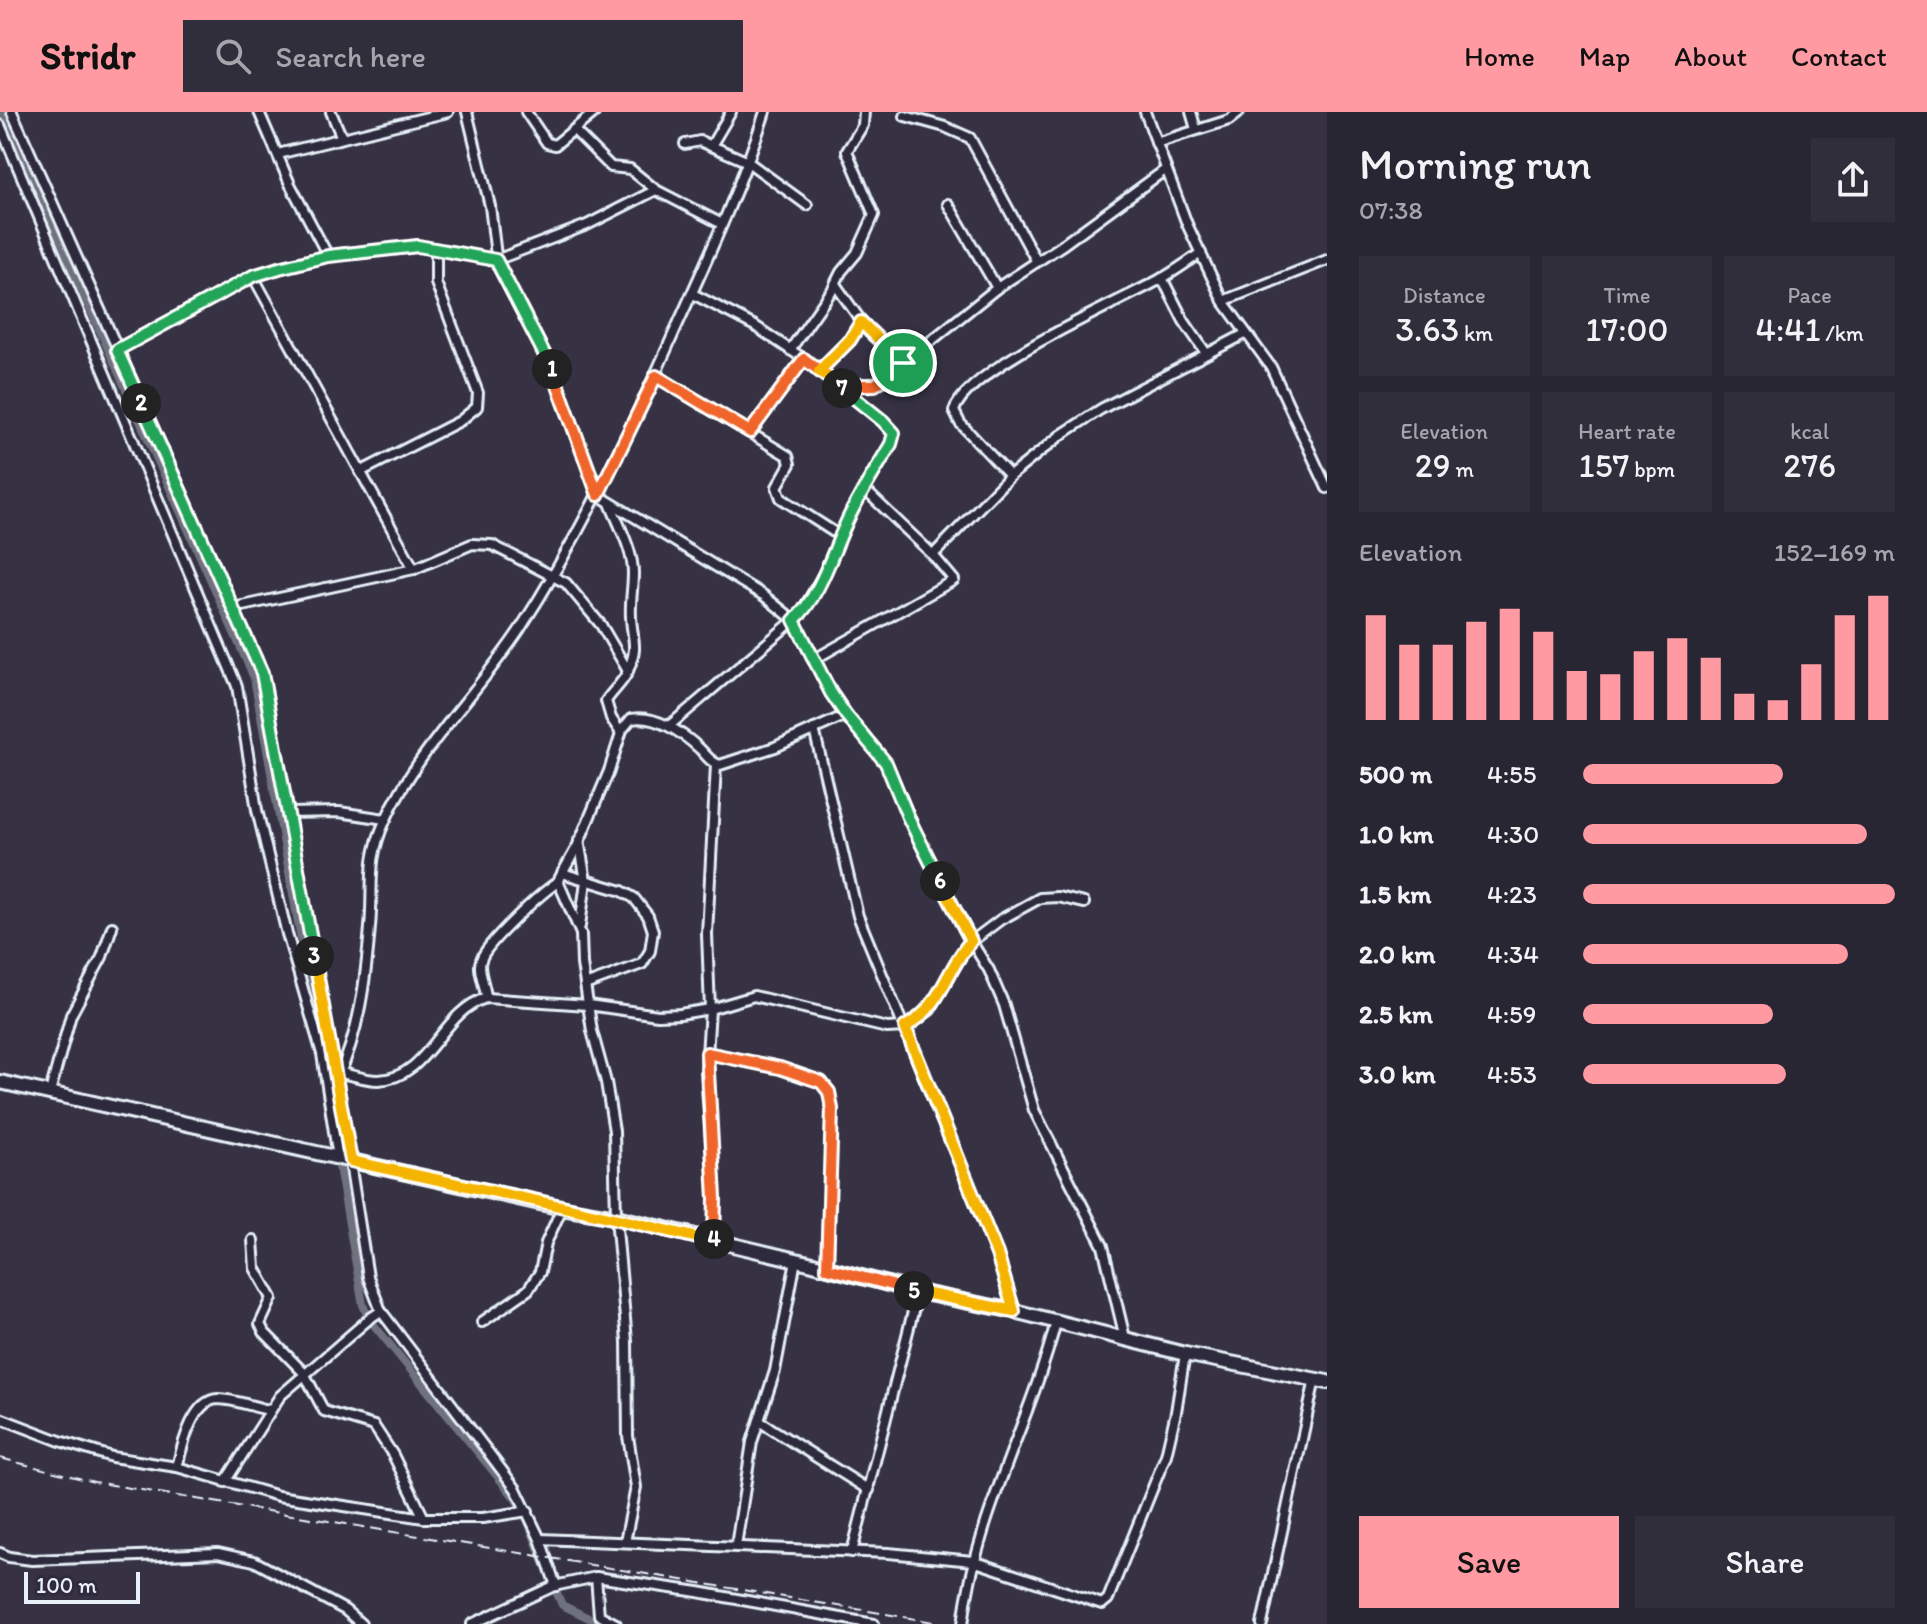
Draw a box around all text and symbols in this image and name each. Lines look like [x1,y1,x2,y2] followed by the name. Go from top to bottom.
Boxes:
[183,20,743,92] search box
[40,33,135,79] text: Stridr
[211,34,255,78] icon: search
[275,38,426,75] text: Search here
[1464,39,1535,73] text: Home
[1579,39,1630,73] text: Map
[1674,39,1747,73] text: About
[1791,39,1887,73] text: Contact
[1359,137,1592,190] text: Morning run
[1811,138,1895,222] button: share
[1359,194,1423,226] text: 07:38
[1403,282,1486,309] text: Distance
[1604,282,1650,309] text: Time
[1788,282,1832,309] text: Pace
[1396,309,1459,350] text: 3.63
[1586,309,1668,350] text: 17:00
[1756,309,1821,350] text: 4:41
[1459,320,1493,347] text: km
[1821,320,1864,347] text: /km
[869,329,937,397] pin
[881,341,925,385] icon: arrive
[532,349,572,389] pin: 1
[547,355,557,382] text: 1
[822,368,862,408] pin: 7
[837,374,847,401] text: 7
[121,383,161,423] pin: 2
[135,389,147,416] text: 2
[1401,418,1488,445] text: Elevation
[1578,418,1676,445] text: Heart rate
[1790,418,1829,445] text: kcal
[1415,445,1450,486] text: 29
[1579,445,1629,486] text: 157
[1783,445,1836,486] text: 276
[1450,456,1474,483] text: m
[1629,456,1675,483] text: bpm
[1359,536,1462,568] text: Elevation
[1774,536,1895,568] text: 152–169 m
[1359,758,1432,790] text: 500 m
[1487,758,1536,790] text: 4:55
[1359,818,1434,850] text: 1.0 km
[1487,818,1539,850] text: 4:30
[920,861,960,901] pin: 6
[934,867,946,894] text: 6
[1359,878,1431,910] text: 1.5 km
[1487,878,1537,910] text: 4:23
[294,936,334,976] pin: 3
[1359,938,1435,970] text: 2.0 km
[1487,938,1539,970] text: 4:34
[308,942,320,969] text: 3
[1359,998,1433,1030] text: 2.5 km
[1487,998,1536,1030] text: 4:59
[1359,1058,1436,1090] text: 3.0 km
[1487,1058,1537,1090] text: 4:53
[694,1219,734,1259] pin: 4
[707,1225,721,1252] text: 4
[894,1271,934,1311] pin: 5
[908,1277,920,1304] text: 5
[1359,1516,1619,1608] button: Save
[1635,1516,1895,1608] button: Share
[24,1568,140,1604] scale bar
[36,1572,97,1599] text: 100 m

